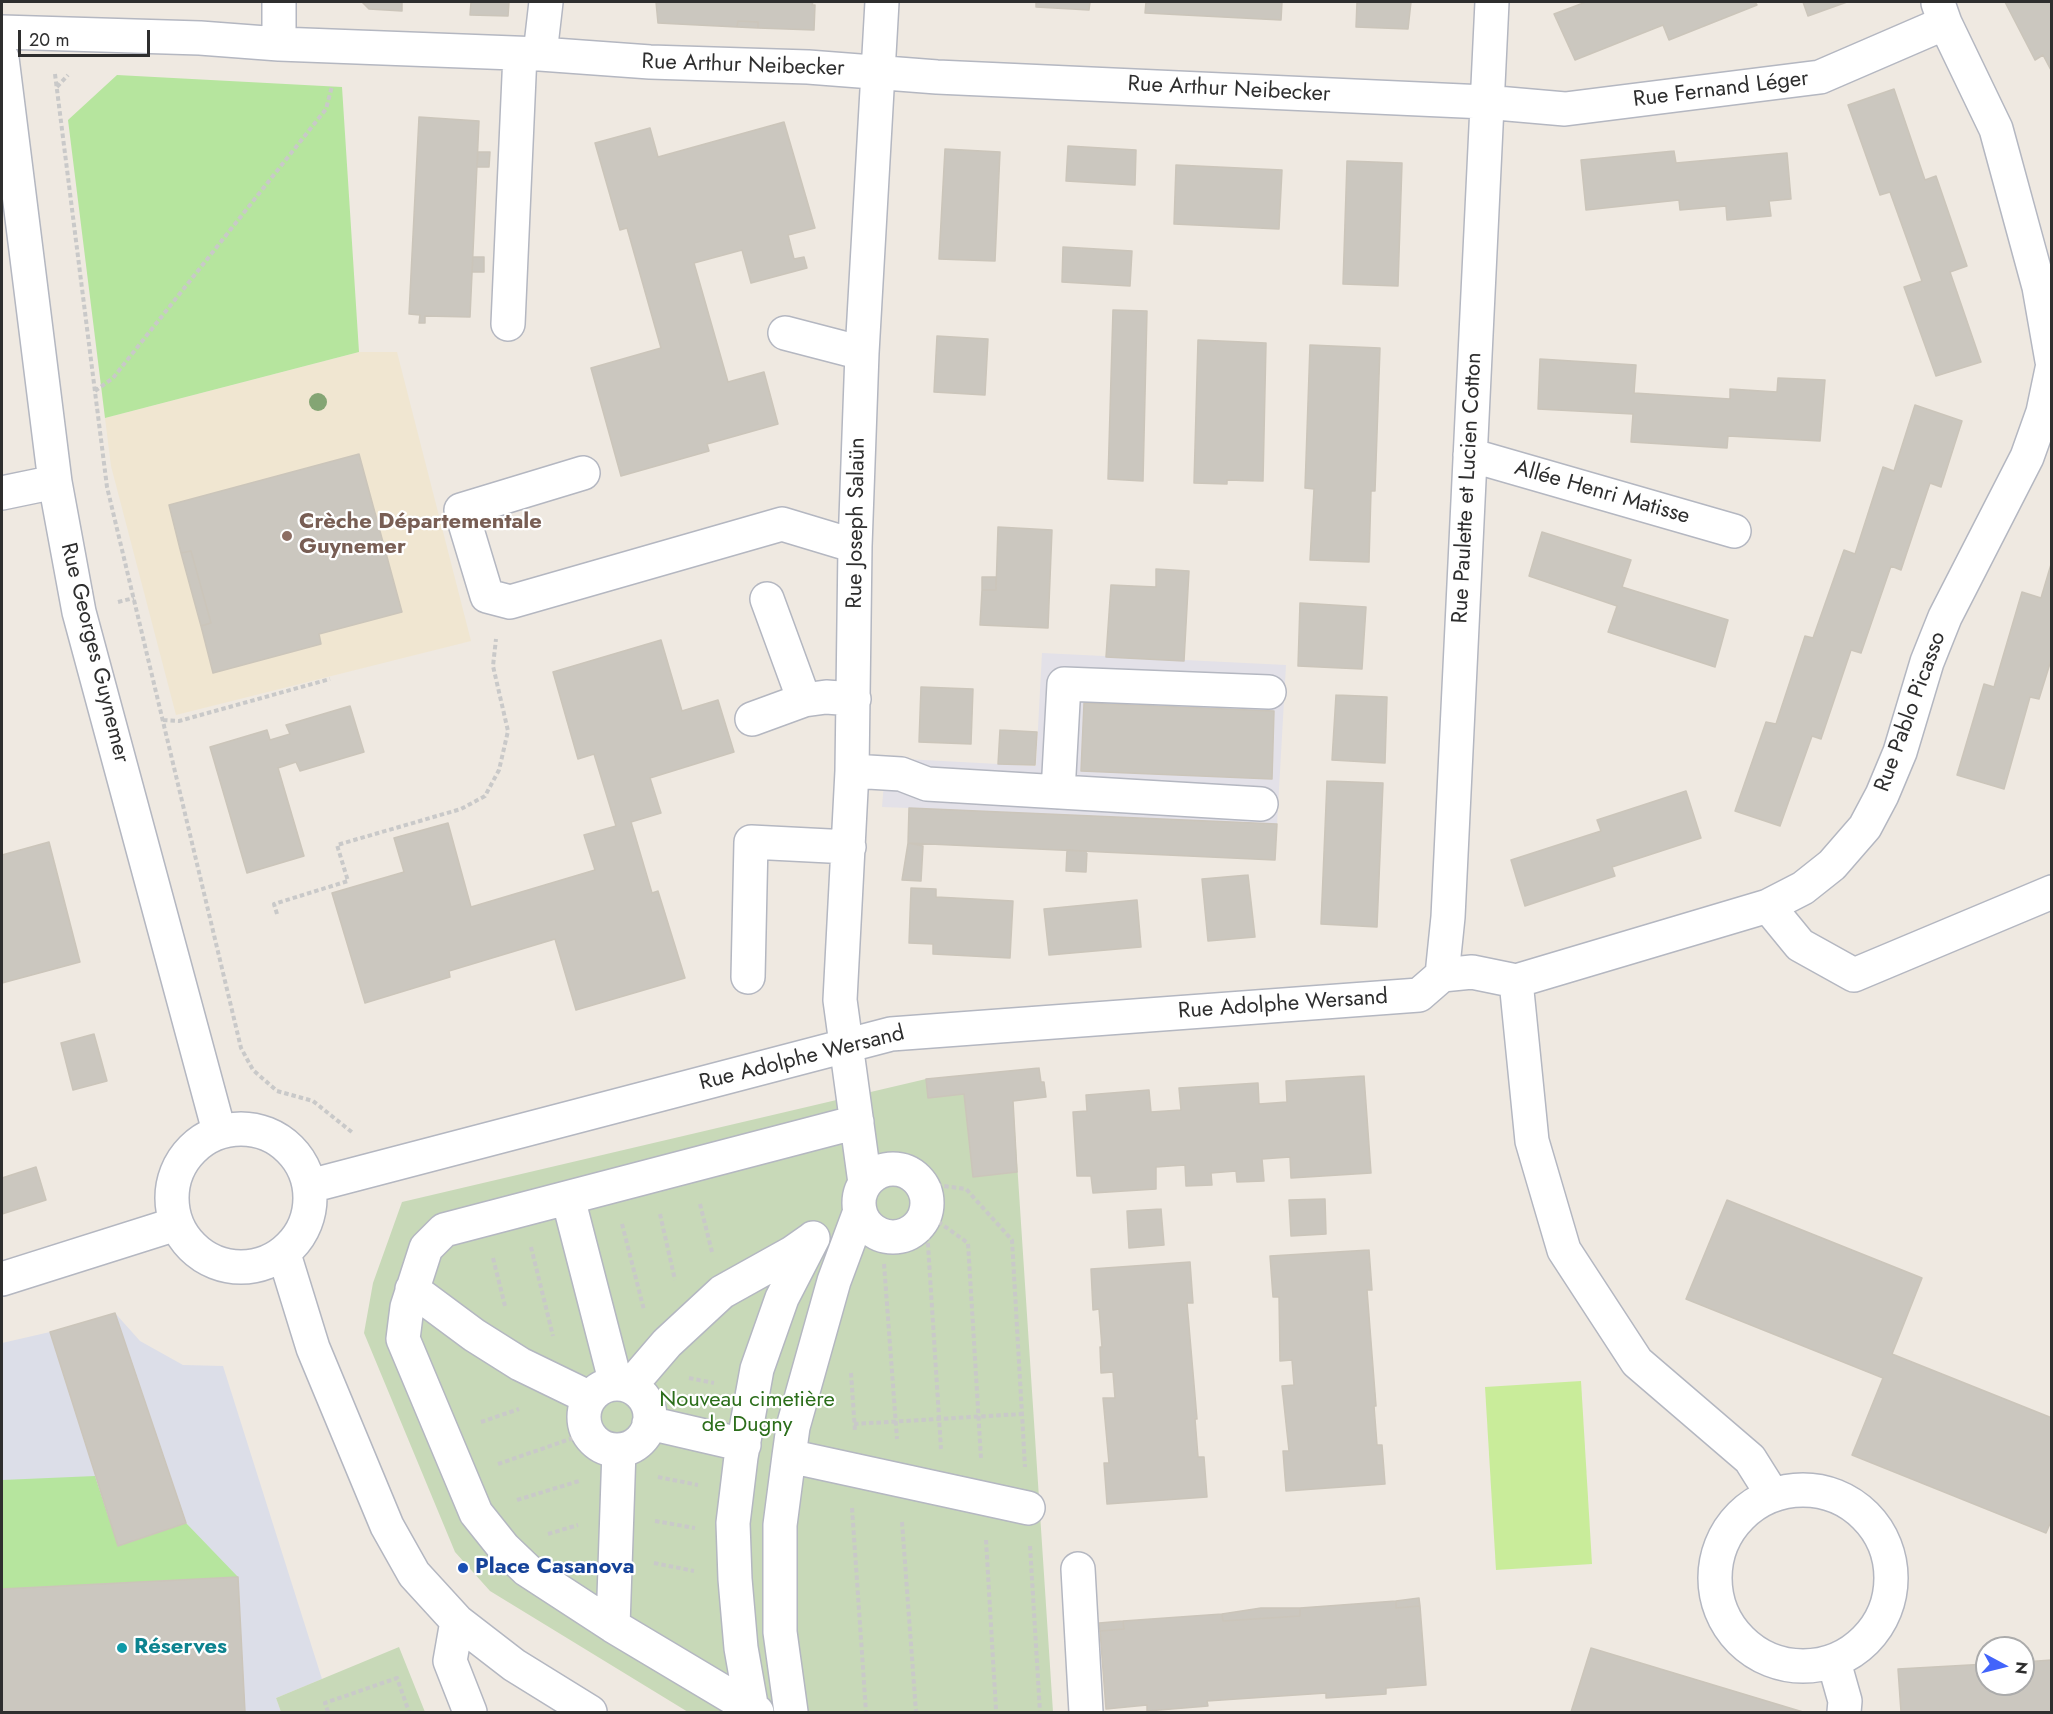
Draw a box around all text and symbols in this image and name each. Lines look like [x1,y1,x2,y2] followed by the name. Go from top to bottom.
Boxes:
[21,18,153,56] scale bar
[29,27,69,53] text: 20 m
[641,49,845,83] street label: Rue Arthur Neibecker
[1632,66,1810,114] street label: Rue Fernand Léger
[1127,72,1331,108] street label: Rue Arthur Neibecker
[1448,352,1488,624] street label: Rue Paulette et Lucien Cotton
[842,437,872,609] street label: Rue Joseph Salaün
[1511,455,1693,531] street label: Allée Henri Matisse
[299,510,542,562] place label: Crèche Départementale Guynemer
[280,529,294,543] marker: Crèche Départementale Guynemer
[54,540,134,766] street label: Rue Georges Guynemer
[1870,628,1952,796] street label: Rue Pablo Picasso
[1177,984,1389,1026] street label: Rue Adolphe Wersand
[697,1021,907,1097] street label: Rue Adolphe Wersand
[659,1388,835,1440] park label: Nouveau cimetière de Dugny
[475,1555,634,1581] place label: Place Casanova
[456,1561,470,1575] marker: Place Casanova
[134,1635,227,1661] place label: Réserves
[1975,1636,2035,1696] north arrow
[115,1641,129,1655] marker: Réserves
[2009,1660,2034,1676] text: N

